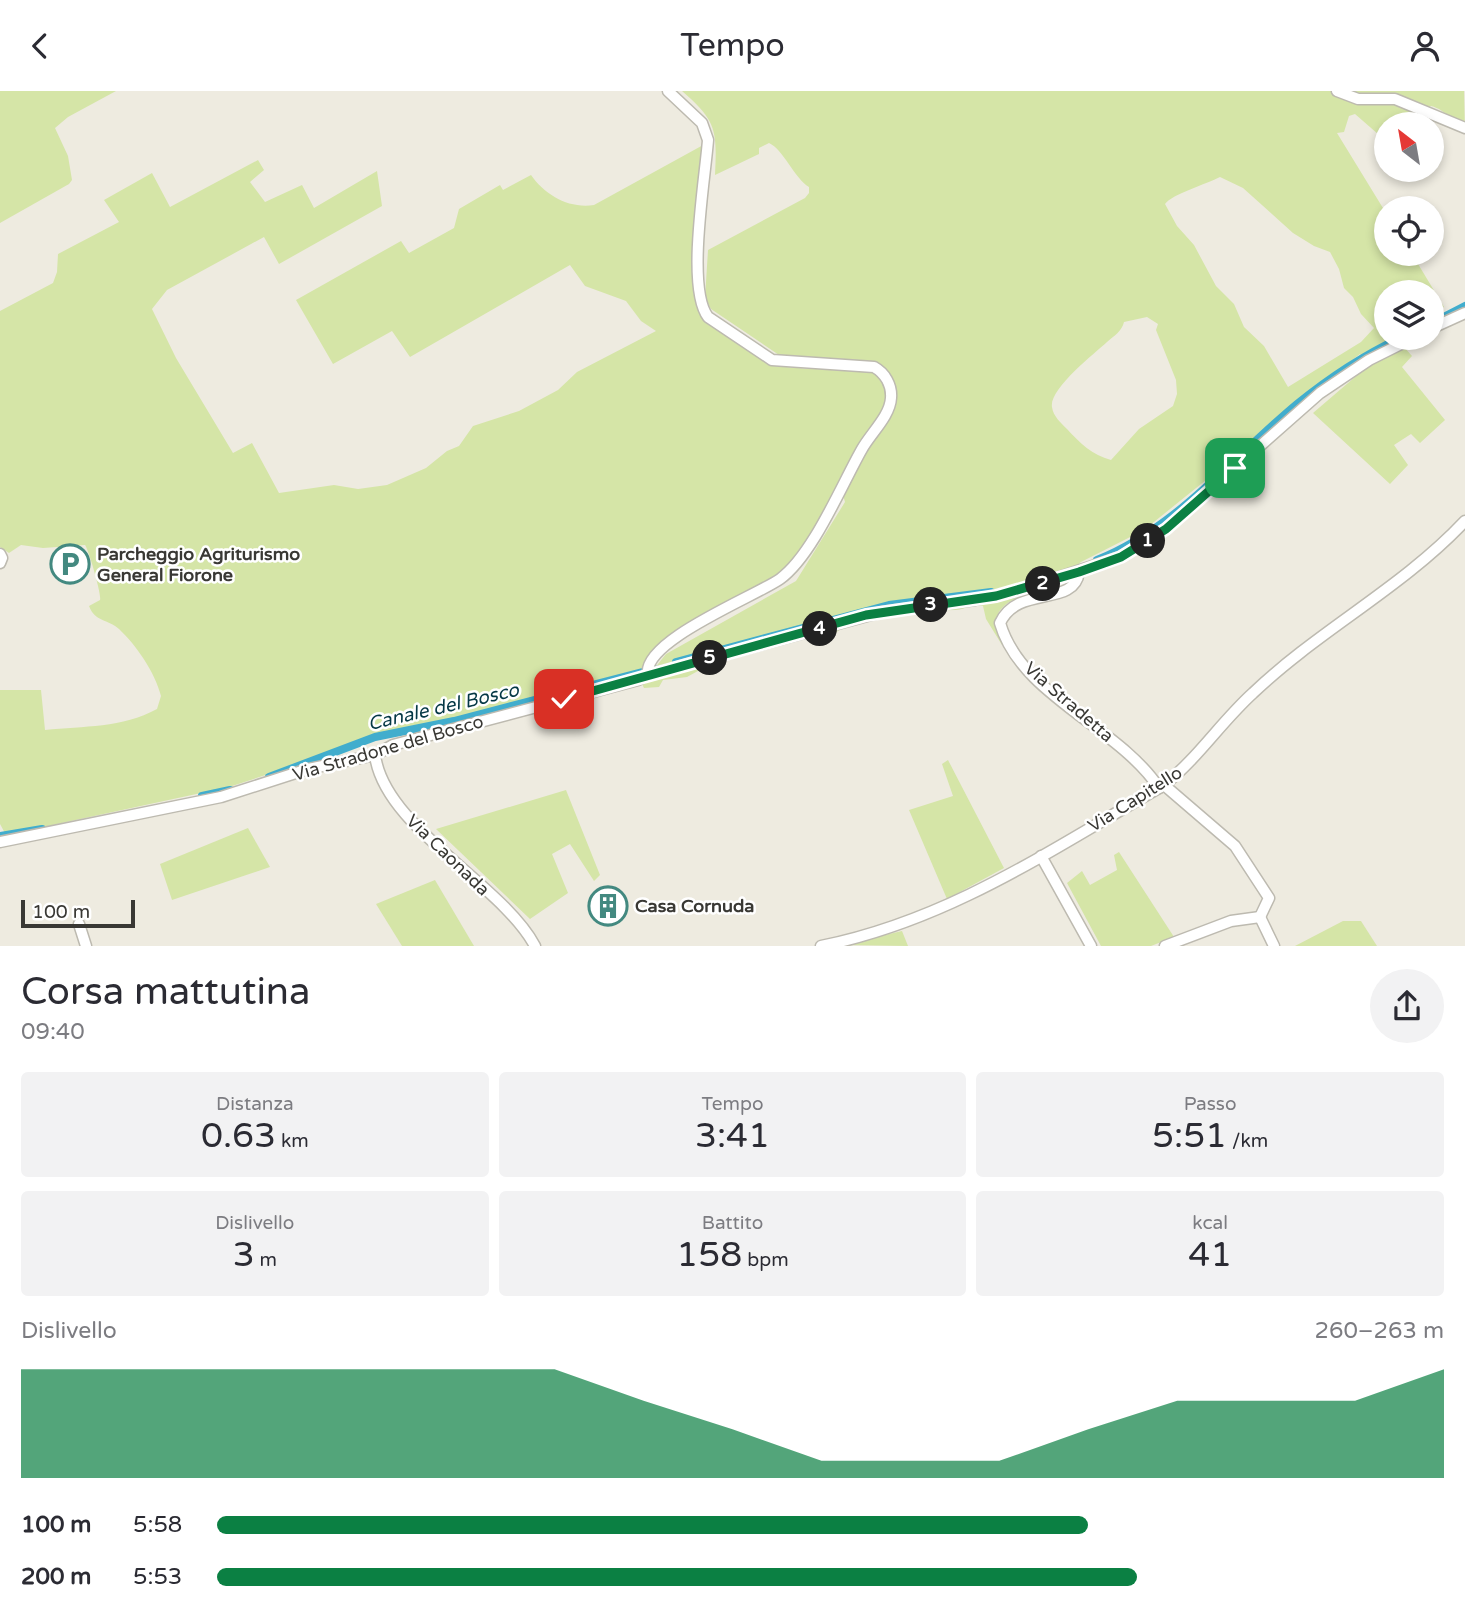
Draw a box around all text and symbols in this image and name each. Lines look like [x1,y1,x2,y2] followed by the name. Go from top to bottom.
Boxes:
[21,27,59,65] icon: back
[680,27,785,65] text: Tempo
[1406,27,1444,65] icon: person
[1374,112,1444,182] north arrow
[1374,112,1444,350] map controls
[1374,196,1444,266] button: locate
[1374,280,1444,350] button: layers
[1205,438,1265,498] pin
[1216,449,1254,487] icon: arrive
[1130,524,1166,559] pin: 1
[1142,529,1153,551] text: 1
[49,543,91,585] parking icon: Parcheggio Agriturismo General Fiorone
[97,543,300,586] place label: Parcheggio Agriturismo General Fiorone
[1026,567,1060,601] pin: 2
[1037,572,1048,594] text: 2
[914,587,948,623] pin: 3
[925,593,936,615] text: 3
[802,611,838,647] pin: 4
[814,617,825,639] text: 4
[692,641,728,675] pin: 5
[704,646,715,668] text: 5
[1020,657,1118,747] street label: Via Stradetta
[534,669,594,729] pin
[366,679,522,735] water label: Canale del Bosco
[545,680,583,718] icon: check
[290,710,486,786] street label: Via Stradone del Bosco
[1084,761,1186,837] street label: Via Capitello
[402,810,494,900] street label: Via Caonada
[587,885,629,927] building icon: Casa Cornuda
[635,895,754,917] place label: Casa Cornuda
[21,897,135,929] scale bar
[32,901,90,923] text: 100 m
[21,969,310,1015] text: Corsa mattutina
[1370,969,1444,1043] button: share
[21,1018,85,1046] text: 09:40
[216,1093,294,1115] text: Distanza
[701,1093,764,1115] text: Tempo
[1184,1093,1237,1115] text: Passo
[201,1115,276,1157] text: 0.63
[695,1115,770,1157] text: 3:41
[1152,1115,1227,1157] text: 5:51
[276,1130,309,1152] text: km
[1227,1130,1268,1152] text: /km
[215,1212,294,1234] text: Dislivello
[702,1212,763,1234] text: Battito
[1192,1212,1228,1234] text: kcal
[233,1234,255,1276] text: 3
[676,1234,742,1276] text: 158
[1188,1234,1232,1276] text: 41
[255,1249,277,1271] text: m
[742,1249,789,1271] text: bpm
[21,1317,117,1345] text: Dislivello
[1315,1317,1444,1345] text: 260–263 m
[21,1511,91,1539] text: 100 m
[133,1511,182,1539] text: 5:58
[21,1563,91,1591] text: 200 m
[133,1563,182,1591] text: 5:53

